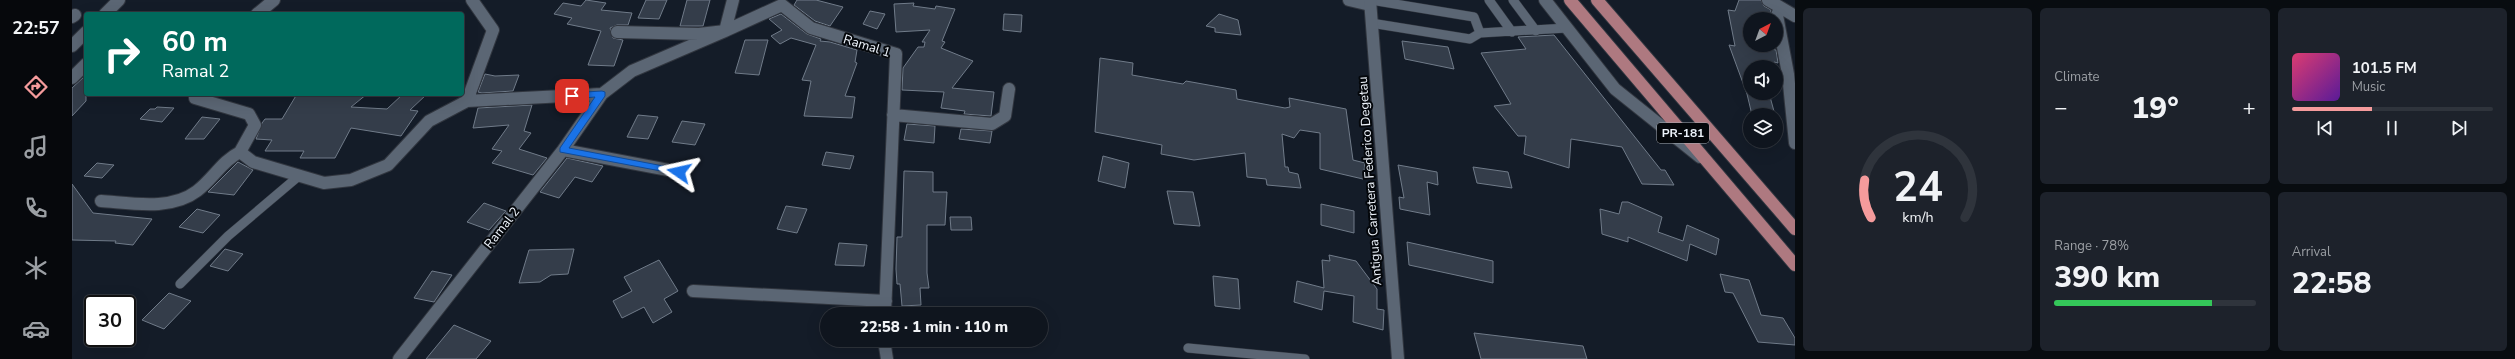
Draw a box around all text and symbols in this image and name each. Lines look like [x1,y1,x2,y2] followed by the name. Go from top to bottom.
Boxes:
[1743,12,1783,52] north arrow
[1743,12,1783,148] map controls
[12,16,60,40] text: 22:57
[162,23,228,61] text: 60 m
[96,28,148,80] icon: right
[841,30,893,62] street label: Ramal 1
[2352,58,2417,78] text: 101.5 FM
[162,59,229,83] text: Ramal 2
[1743,60,1783,100] button: sound
[2054,68,2099,86] text: Climate
[22,73,50,101] icon: directions
[1354,76,1386,286] street label: Antigua Carretera Federico Degetau
[2352,78,2385,96] text: Music
[555,79,589,113] pin
[561,85,583,107] icon: arrive
[2131,88,2179,129] text: 19°
[2054,93,2068,123] text: −
[2242,93,2256,123] text: +
[1743,108,1783,148] button: layers
[2314,117,2336,139] icon: previous
[2381,117,2403,139] icon: pause
[2448,117,2470,139] icon: next
[1657,123,1709,143] road number: PR-181
[22,133,50,161] icon: music
[658,151,700,193] position arrow
[1893,158,1943,215] text: 24
[22,194,50,222] icon: phone
[480,203,524,253] street label: Ramal 2
[1902,207,1933,226] text: km/h
[2054,237,2129,255] text: Range · 78%
[2292,243,2331,261] text: Arrival
[22,254,50,282] icon: climate
[2054,257,2160,298] text: 390 km
[2292,263,2371,304] text: 22:58
[84,295,136,347] speed limit sign: 30
[22,315,50,343] icon: car
[860,317,1008,337] text: 22:58 · 1 min · 110 m

